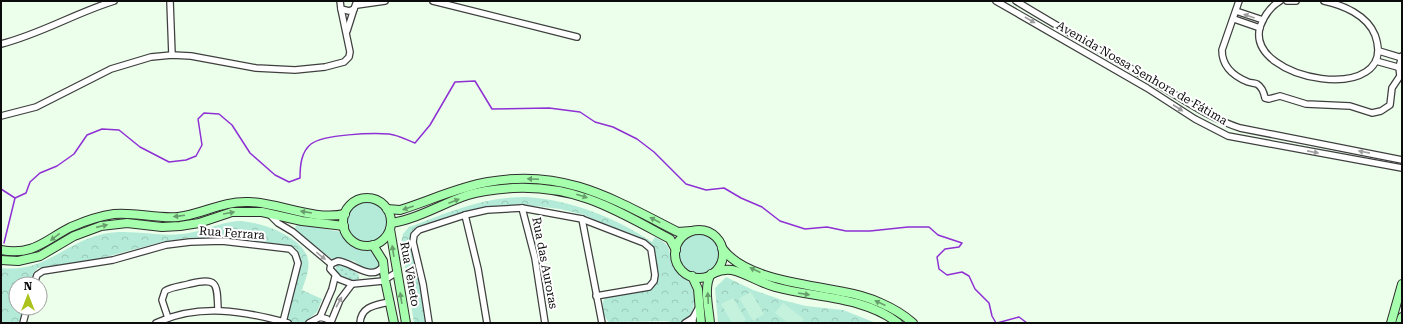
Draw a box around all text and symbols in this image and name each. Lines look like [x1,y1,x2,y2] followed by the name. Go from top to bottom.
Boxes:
[1243,12,1255,18] one-way arrow
[1024,17,1036,24] one-way arrow
[1054,18,1230,128] street label: Avenida Nossa Senhora de Fátima
[1173,104,1183,112] one-way arrow
[1307,149,1319,155] one-way arrow
[1358,149,1370,155] one-way arrow
[526,176,539,182] one-way arrow
[576,193,588,199] one-way arrow
[449,197,461,203] one-way arrow
[402,205,414,211] one-way arrow
[300,209,312,215] one-way arrow
[223,210,235,216] one-way arrow
[173,213,185,220] one-way arrow
[529,216,561,310] street label: Rua das Auroras
[649,217,661,224] one-way arrow
[96,223,108,229] one-way arrow
[199,224,266,242] street label: Rua Ferrara
[49,233,60,241] one-way arrow
[397,241,423,307] street label: Rua Vêneto
[390,245,396,257] one-way arrow
[316,251,326,260] one-way arrow
[749,267,760,273] one-way arrow
[8,276,48,316] north arrow
[24,280,33,293] text: N
[798,291,810,297] one-way arrow
[398,292,404,304] one-way arrow
[705,292,712,304] one-way arrow
[335,296,342,308] one-way arrow
[874,300,885,306] one-way arrow

